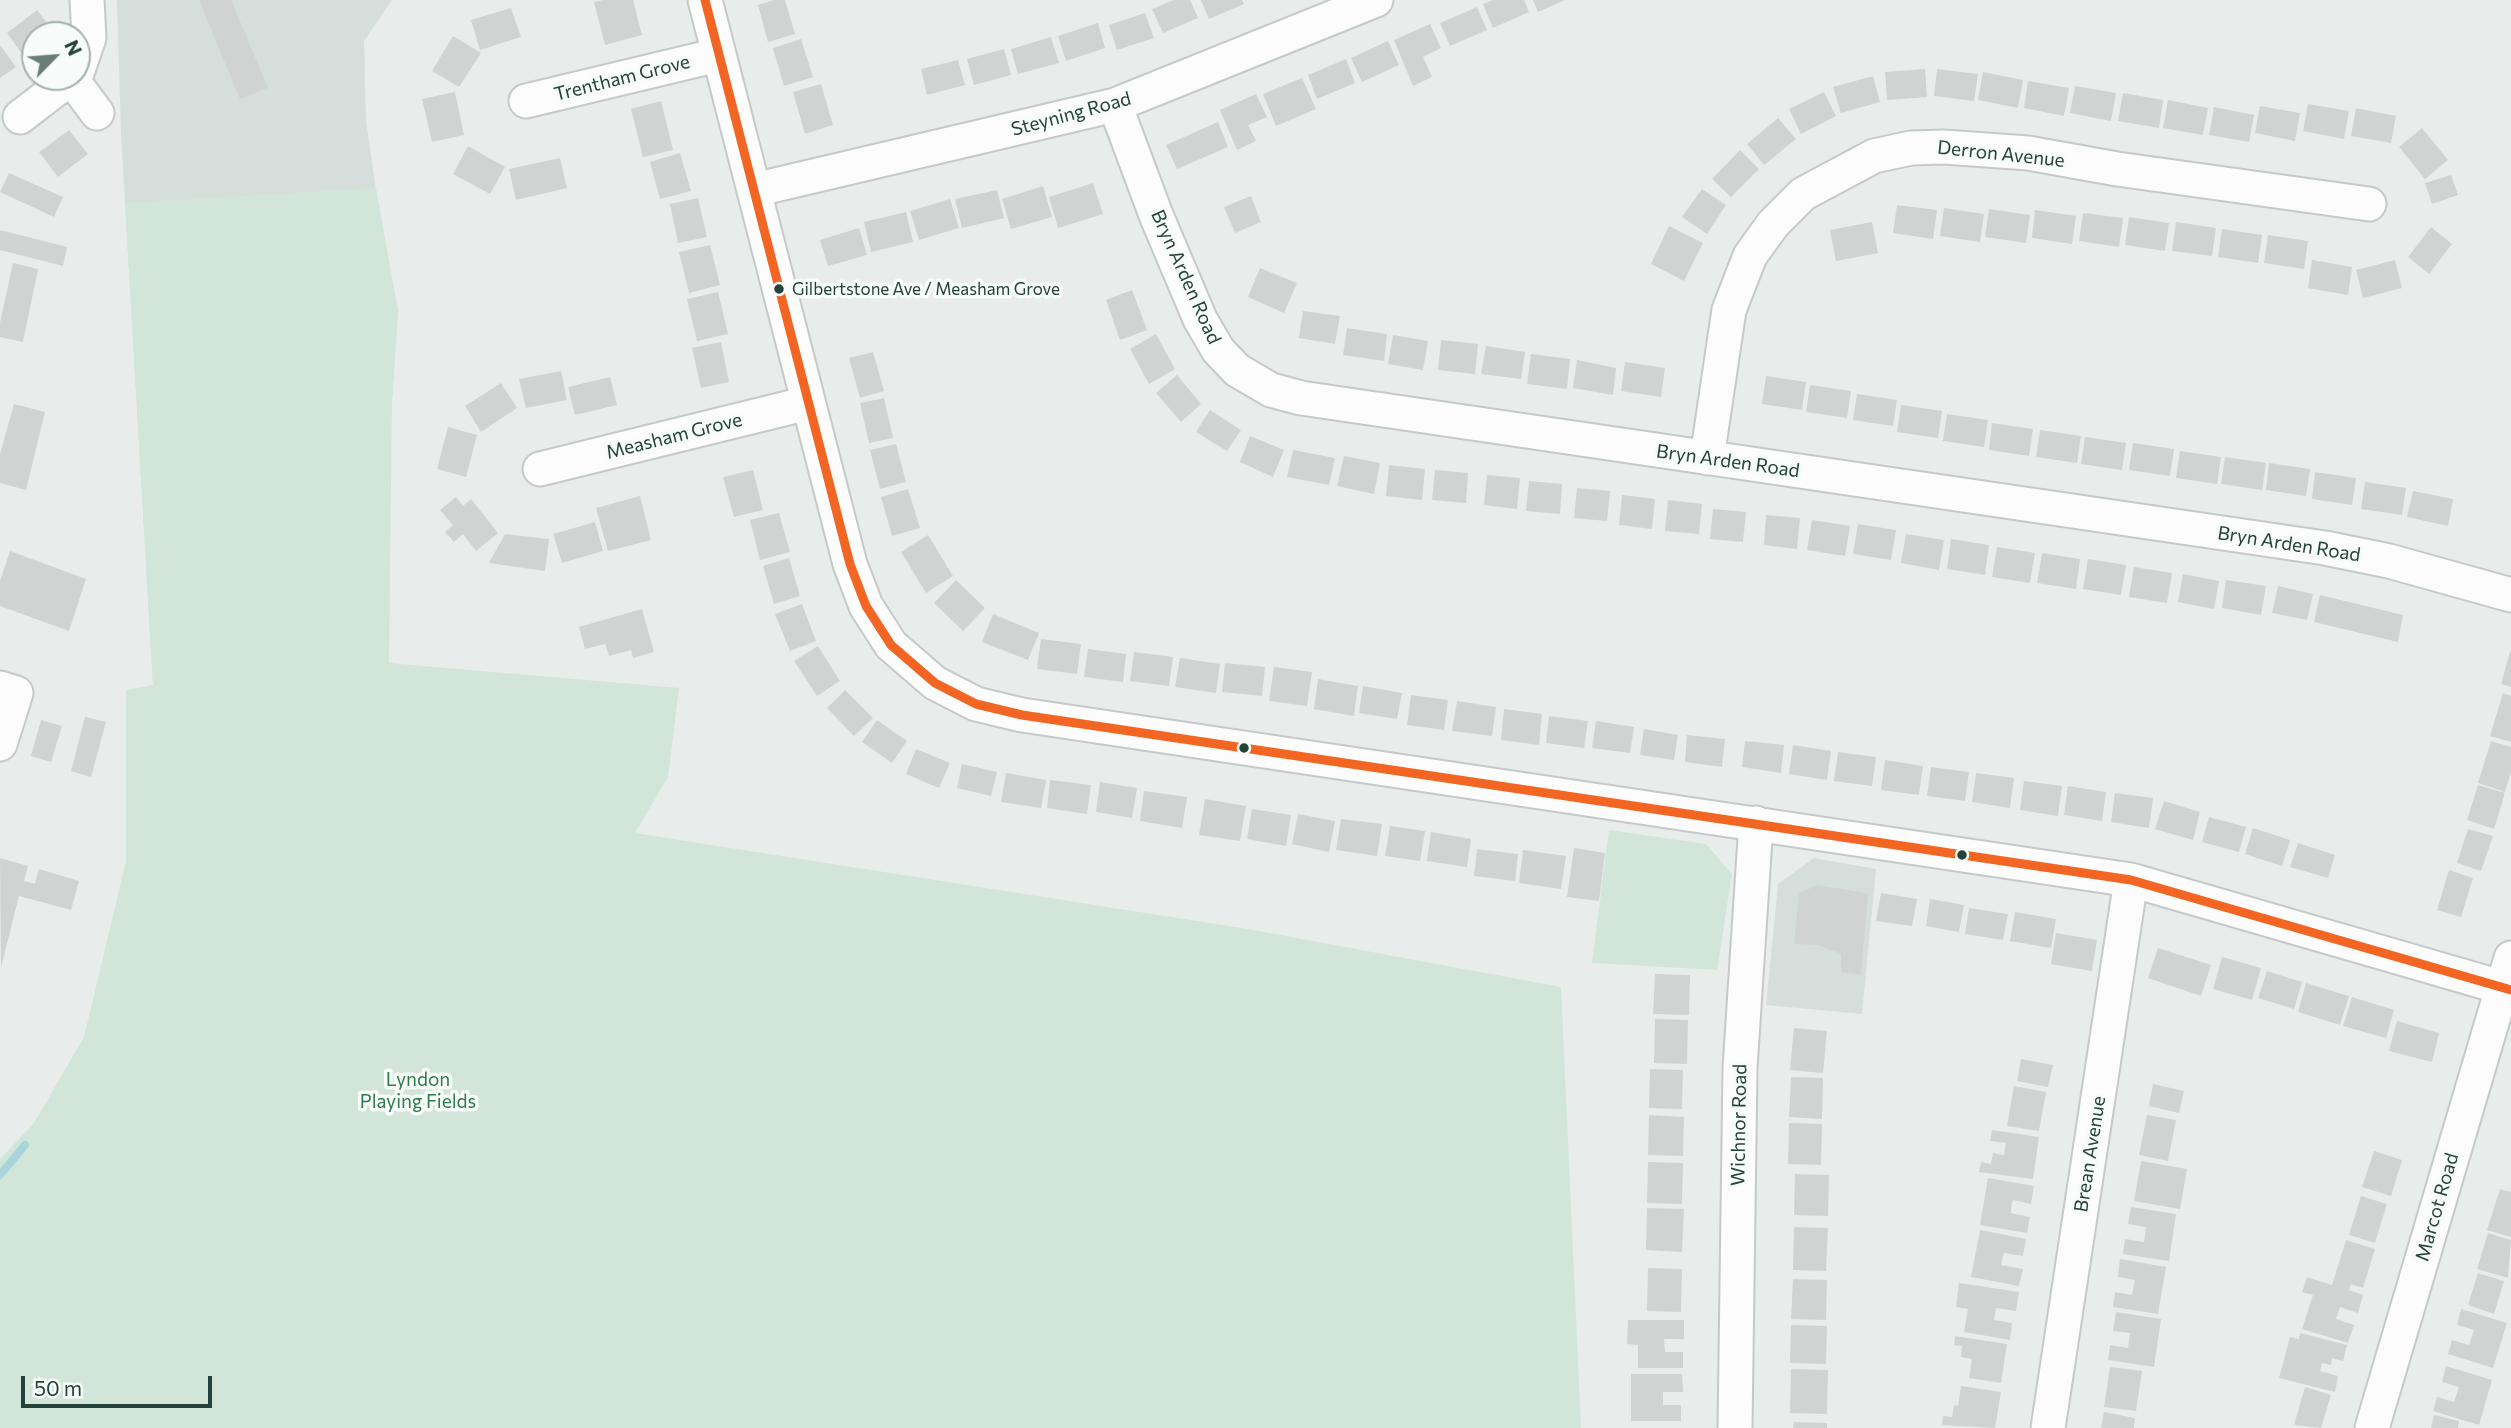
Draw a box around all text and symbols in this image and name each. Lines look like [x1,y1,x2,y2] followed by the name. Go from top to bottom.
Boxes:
[21,21,91,91] north arrow
[60,36,87,59] text: N
[552,50,692,106] street label: Trentham Grove
[1009,87,1133,141] street label: Steyning Road
[1936,136,2066,172] street label: Derron Avenue
[1146,206,1226,348] street label: Bryn Arden Road
[792,279,1060,299] place label: Gilbertstone Ave / Measham Grove
[772,282,786,296] marker: Gilbertstone Ave / Measham Grove
[604,408,744,464] street label: Measham Grove
[1655,440,1801,482] street label: Bryn Arden Road
[2216,521,2362,567] street label: Bryn Arden Road
[1237,741,1251,755] unlabelled marker
[1955,848,1969,862] unlabelled marker
[1727,1064,1751,1186] street label: Wichnor Road
[360,1069,476,1113] park label: Lyndon Playing Fields
[2070,1094,2110,1214] street label: Brean Avenue
[2411,1150,2463,1264] street label: Marcot Road
[24,1362,215,1406] scale bar
[34,1375,82,1400] text: 50 m

